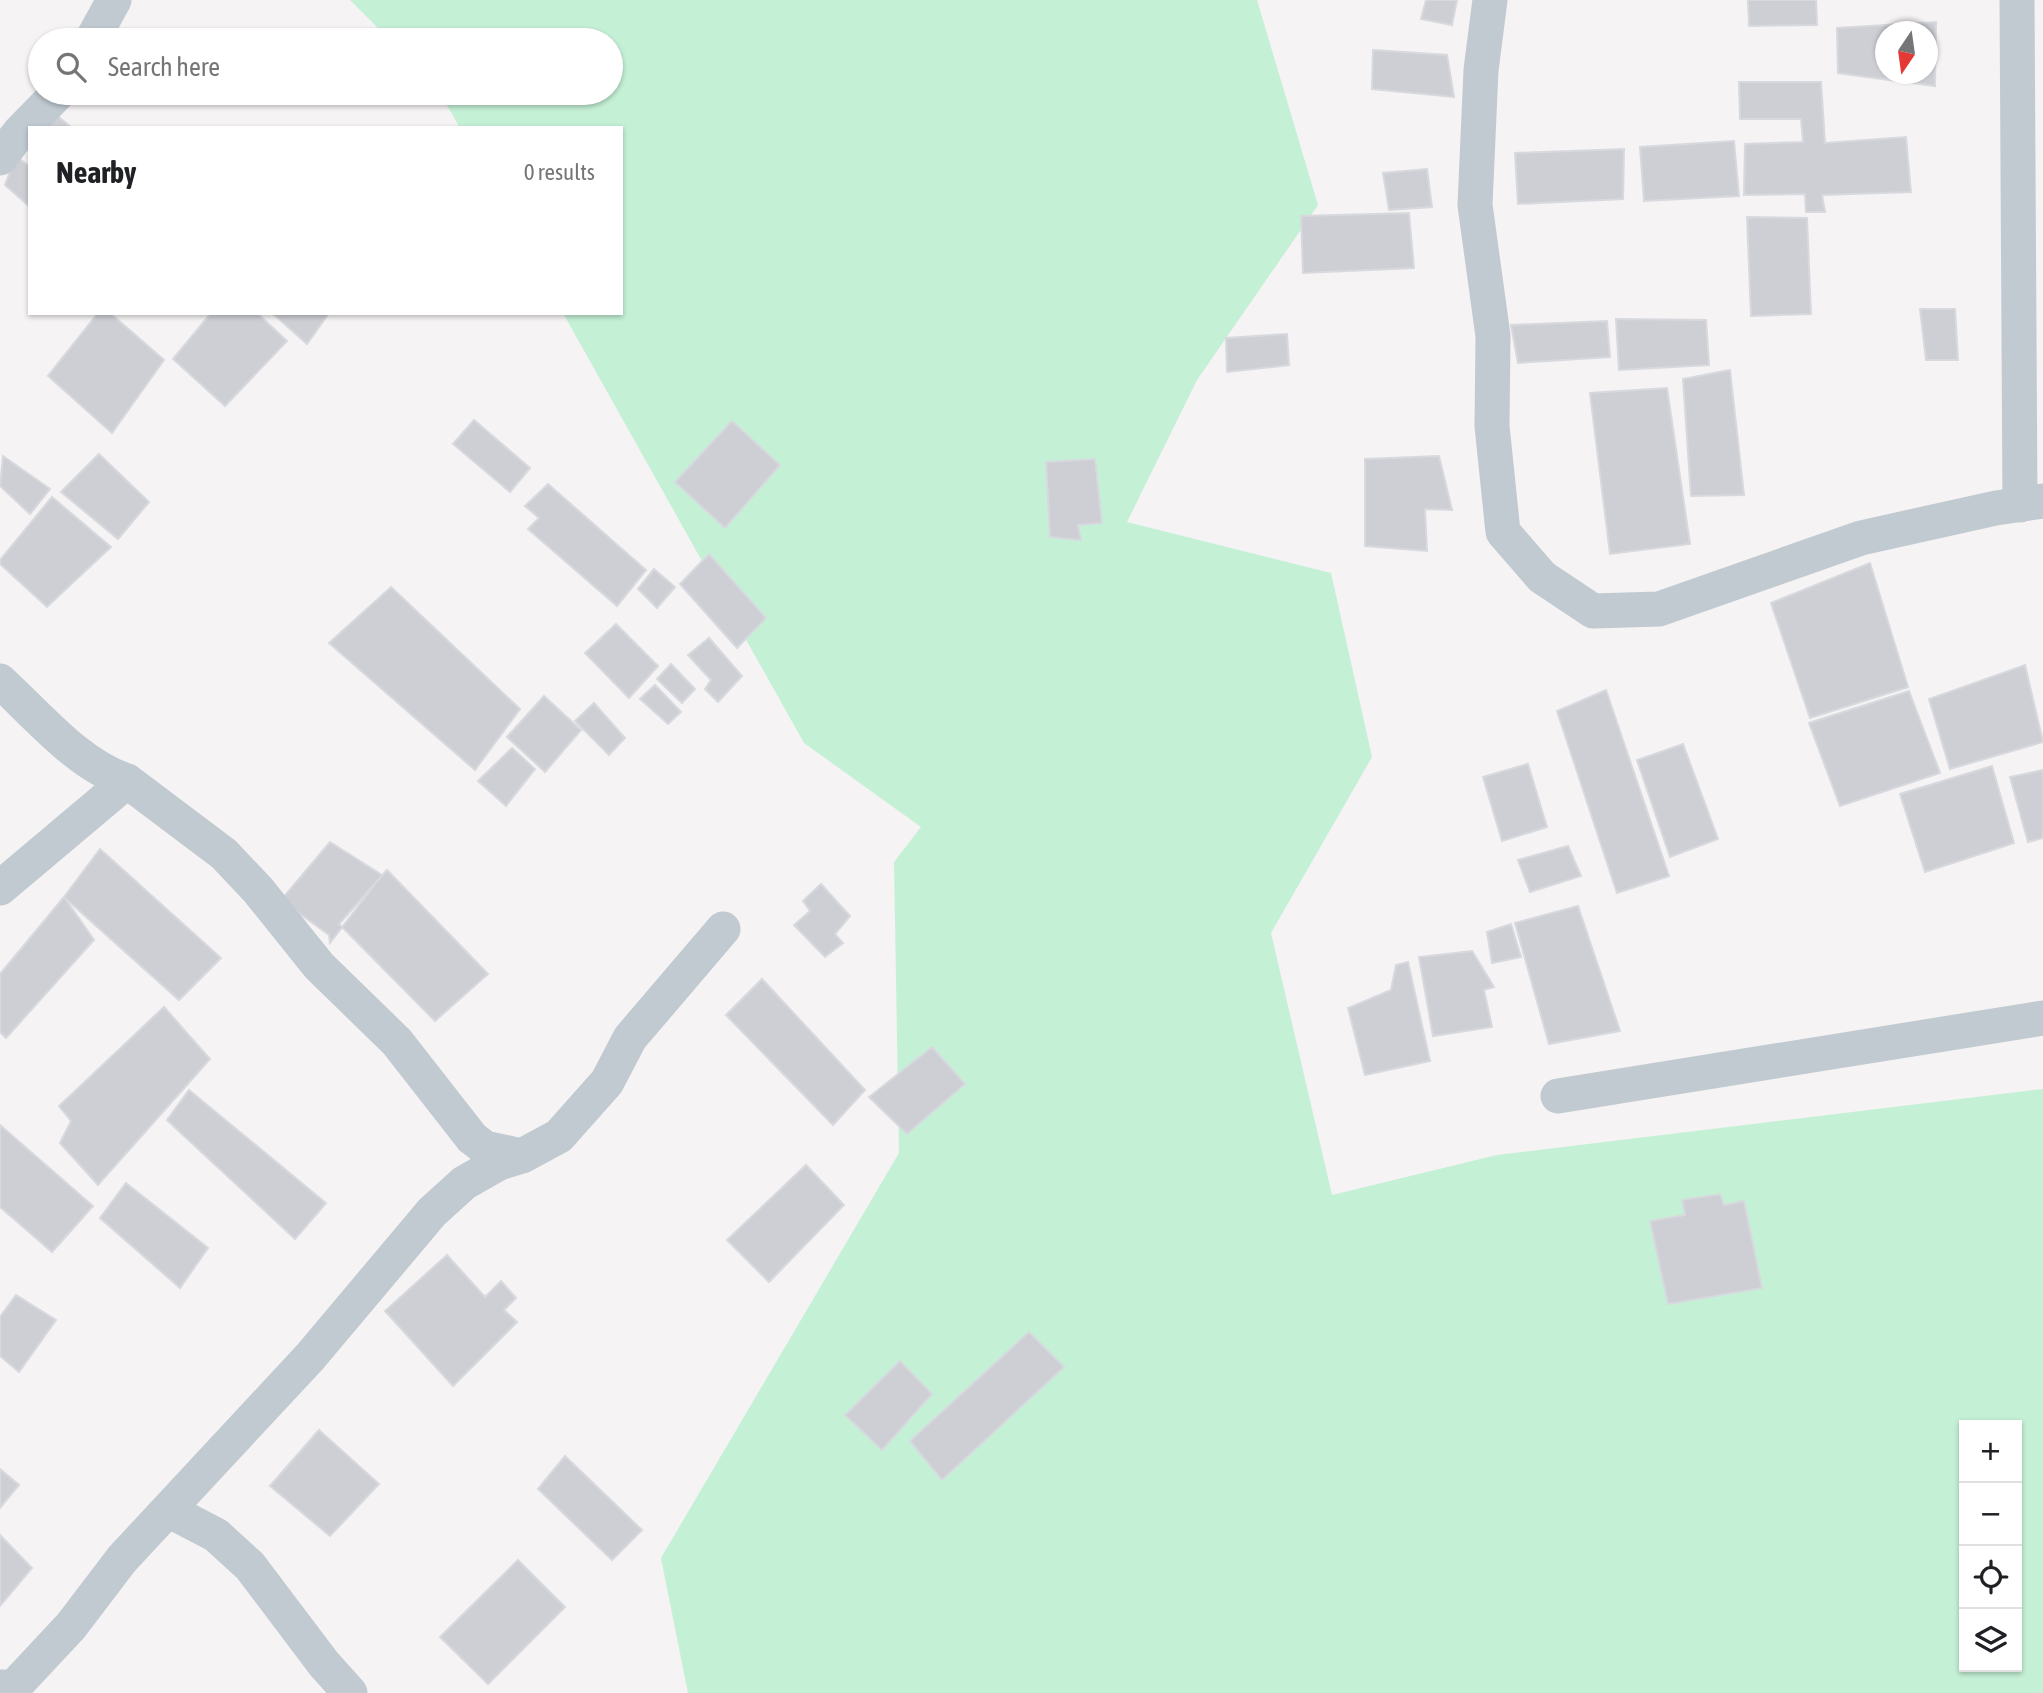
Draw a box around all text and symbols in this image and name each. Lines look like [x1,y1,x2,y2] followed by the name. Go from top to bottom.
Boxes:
[1875,21,1938,84] north arrow
[28,28,623,105] search box
[52,48,90,86] icon: search
[108,52,220,82] text: Search here
[56,155,136,189] text: Nearby
[524,159,595,185] text: 0 results
[1959,1420,2022,1672] map controls
[1959,1420,2022,1483] button: +
[1959,1483,2022,1546] button: −
[1959,1546,2022,1609] button: locate
[1959,1609,2022,1672] button: layers

